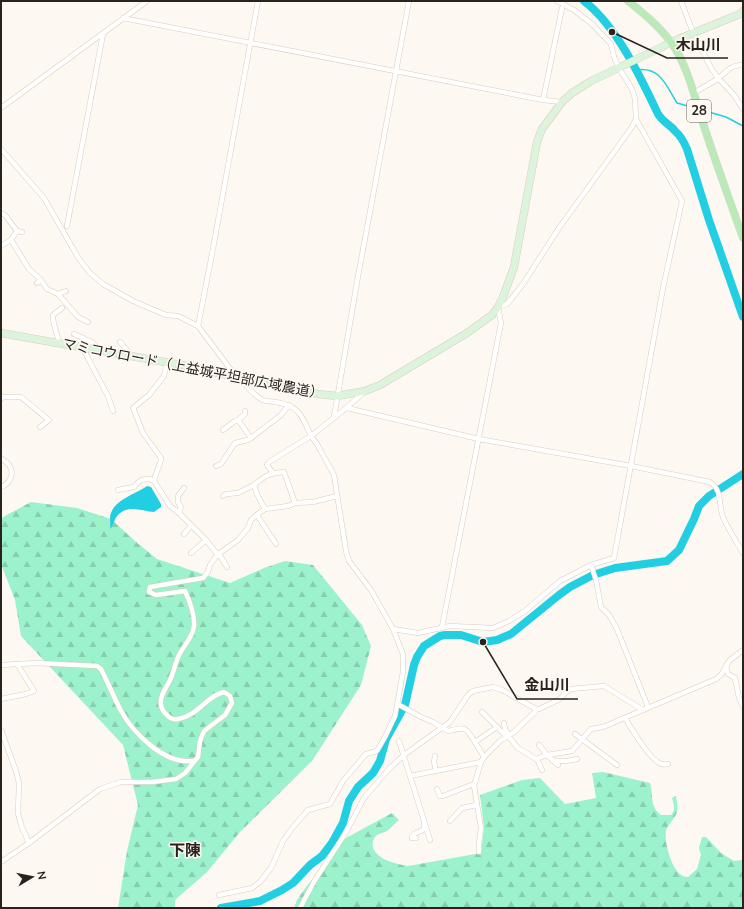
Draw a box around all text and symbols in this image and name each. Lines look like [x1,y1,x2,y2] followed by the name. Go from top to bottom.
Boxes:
[667,31,728,58] callout: 木山川
[675,35,721,55] text: 木山川
[687,100,711,122] road number: 28
[61,334,325,404] street label: マミコウロード（上益城平坦部広域農道）
[517,672,578,699] callout: 金山川
[524,675,570,695] text: 金山川
[169,840,201,862] district label: 下陳
[12,857,52,897] north arrow
[33,870,49,881] text: N

